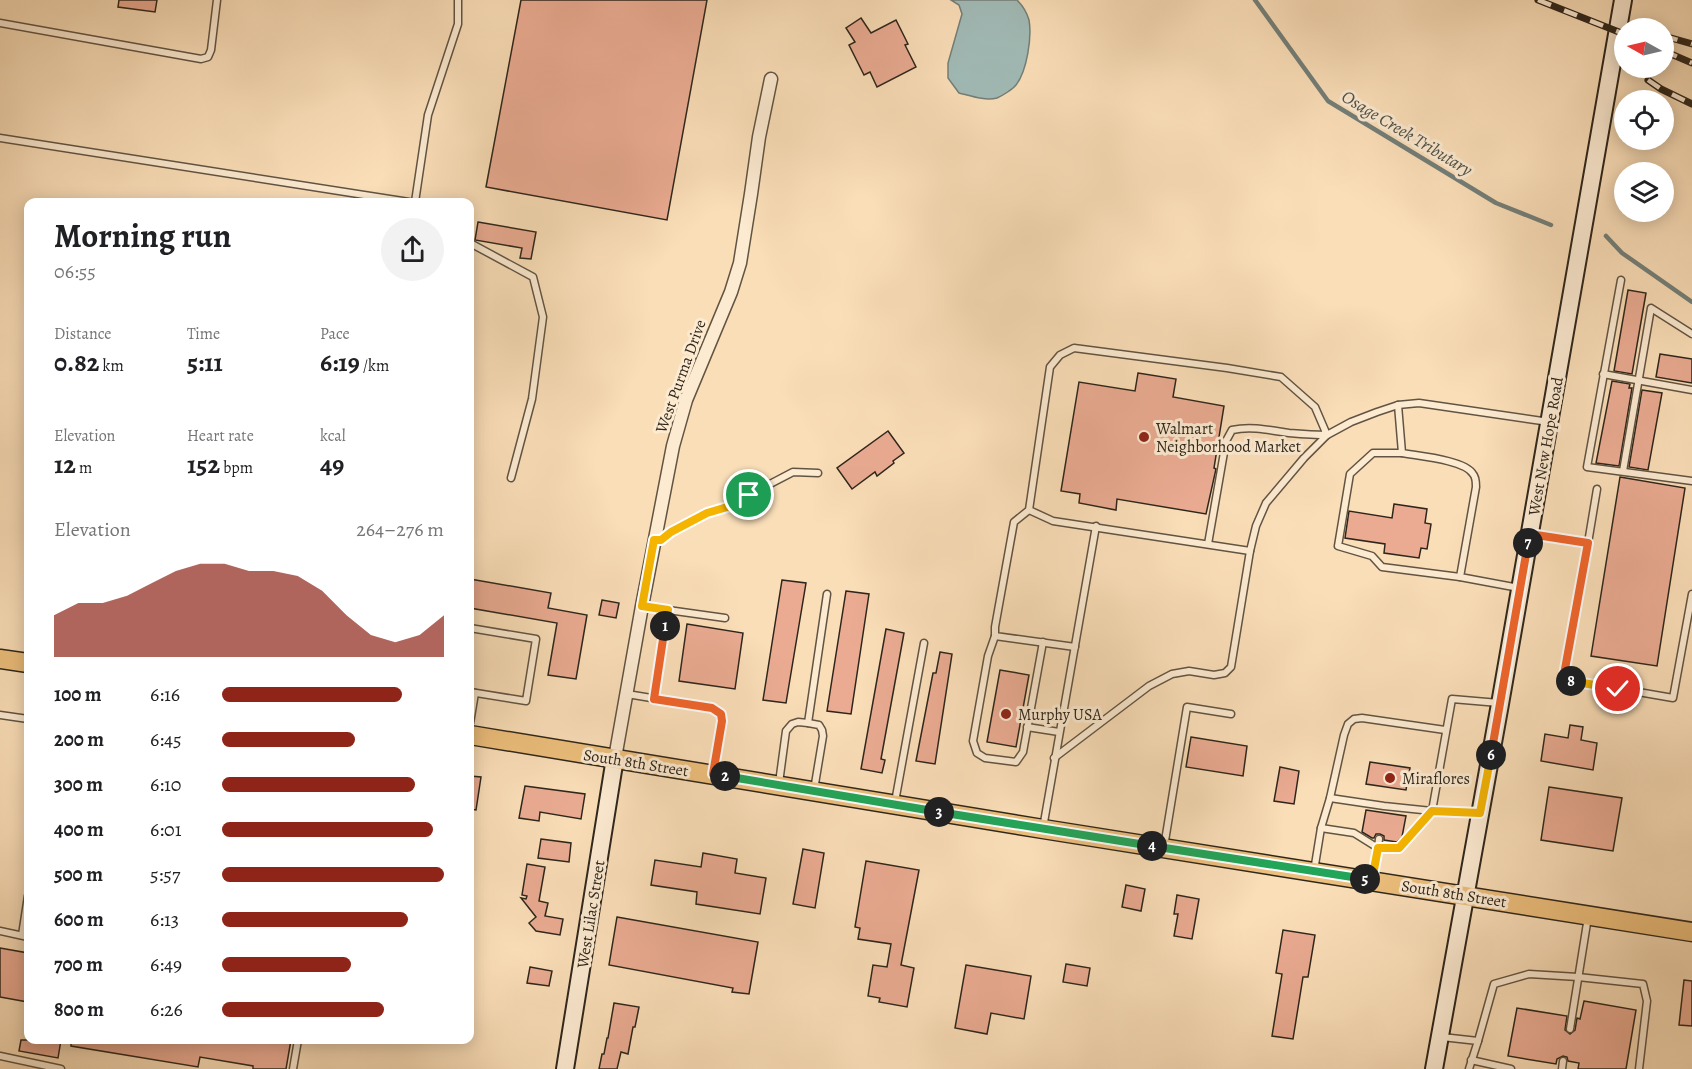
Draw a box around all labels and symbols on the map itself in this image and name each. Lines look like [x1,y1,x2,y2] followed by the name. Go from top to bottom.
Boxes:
[1614,18,1674,78] north arrow
[1337,84,1477,182] water label: Osage Creek Tributary
[650,317,712,437] street label: West Purma Drive
[1523,375,1569,518] street label: West New Hope Road
[1155,418,1301,458] place label: Walmart Neighborhood Market
[1137,430,1151,444] marker: Walmart Neighborhood Market
[723,469,774,520] pin
[1513,528,1543,558] pin: 7
[650,611,680,641] pin: 1
[1592,663,1643,714] pin
[1556,666,1586,696] pin: 8
[1018,704,1102,726] place label: Murphy USA
[999,707,1013,721] marker: Murphy USA
[1476,740,1506,770] pin: 6
[582,744,690,782] street label: South 8th Street
[710,761,740,791] pin: 2
[1402,768,1470,790] place label: Miraflores
[1383,771,1397,785] marker: Miraflores
[924,797,954,827] pin: 3
[1137,831,1167,861] pin: 4
[571,859,610,971] street label: West Lilac Street
[1350,864,1380,894] pin: 5
[1400,875,1508,913] street label: South 8th Street

